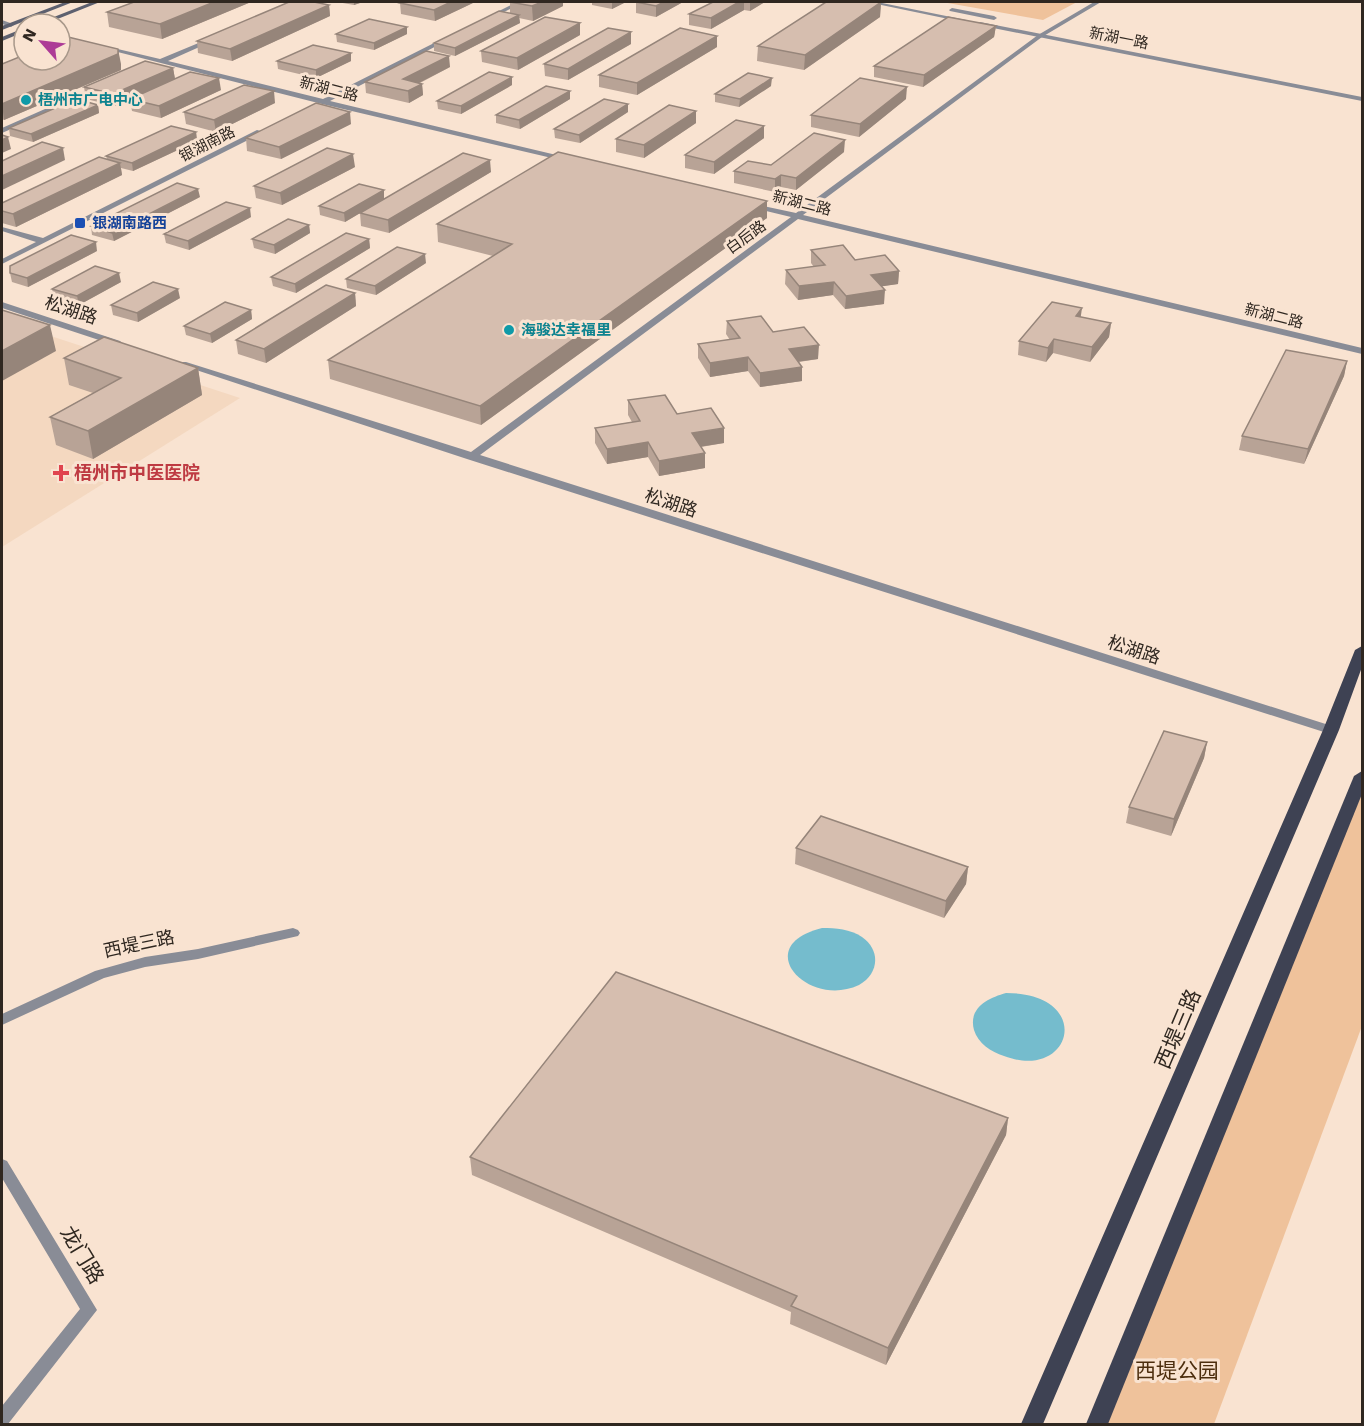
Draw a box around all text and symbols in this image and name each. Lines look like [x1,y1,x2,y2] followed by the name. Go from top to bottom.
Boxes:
[12,12,72,72] north arrow
[1088,23,1150,53] street label: 新湖一路
[18,25,40,45] text: N
[298,73,360,105] street label: 新湖二路
[38,91,143,109] place label: 梧州市广电中心
[19,93,33,107] marker: 梧州市广电中心
[176,122,238,166] street label: 银湖南路
[771,187,833,219] street label: 新湖二路
[92,214,167,232] place label: 银湖南路西
[73,216,87,230] marker: 银湖南路西
[723,216,769,258] street label: 白后路
[42,291,100,328] street label: 松湖路
[1243,300,1305,332] street label: 新湖二路
[521,321,611,339] place label: 海骏达幸福里
[502,323,516,337] marker: 海骏达幸福里
[74,462,200,483] place label: 梧州市中医医院
[52,464,70,482] marker: 梧州市中医医院
[642,484,700,521] street label: 松湖路
[1105,631,1163,668] street label: 松湖路
[101,926,176,961] street label: 西堤三路
[1150,985,1205,1072] street label: 西堤三路
[55,1221,109,1288] street label: 龙门路
[1135,1358,1219,1383] park label: 西堤公园

